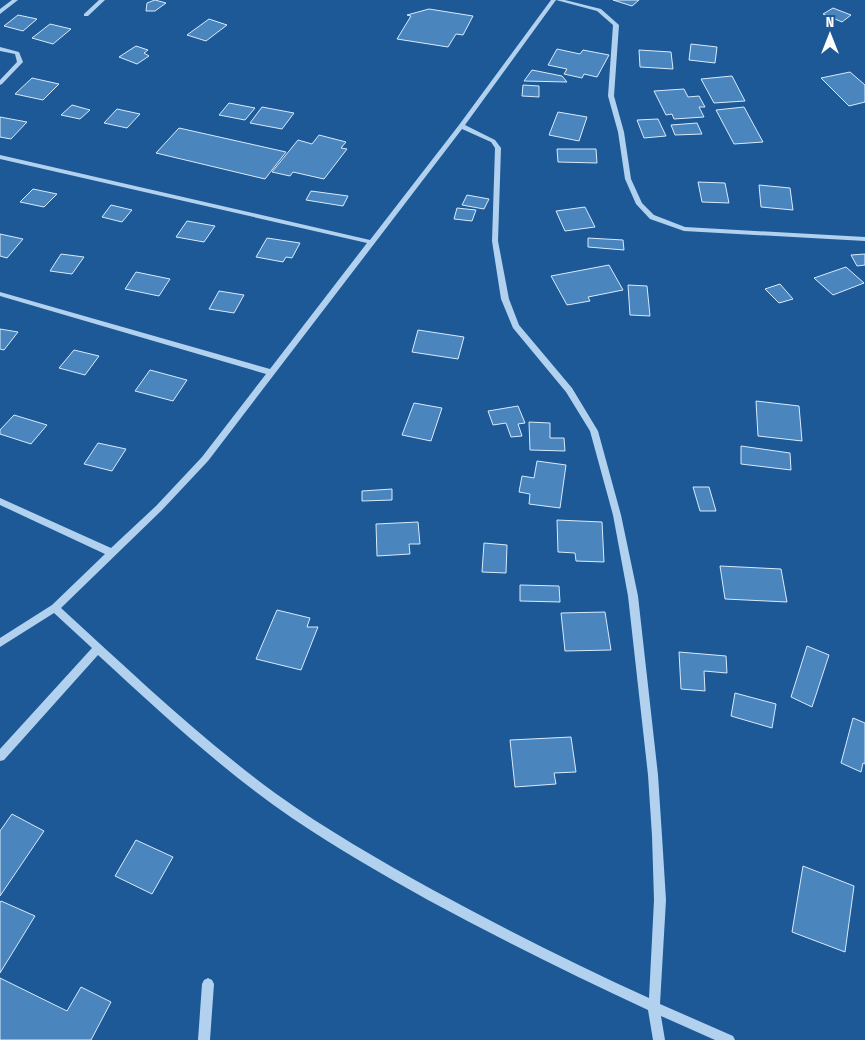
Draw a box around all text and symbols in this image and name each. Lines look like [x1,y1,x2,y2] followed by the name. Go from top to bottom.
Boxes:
[805,10,855,60] north arrow
[826,14,834,31] text: N

